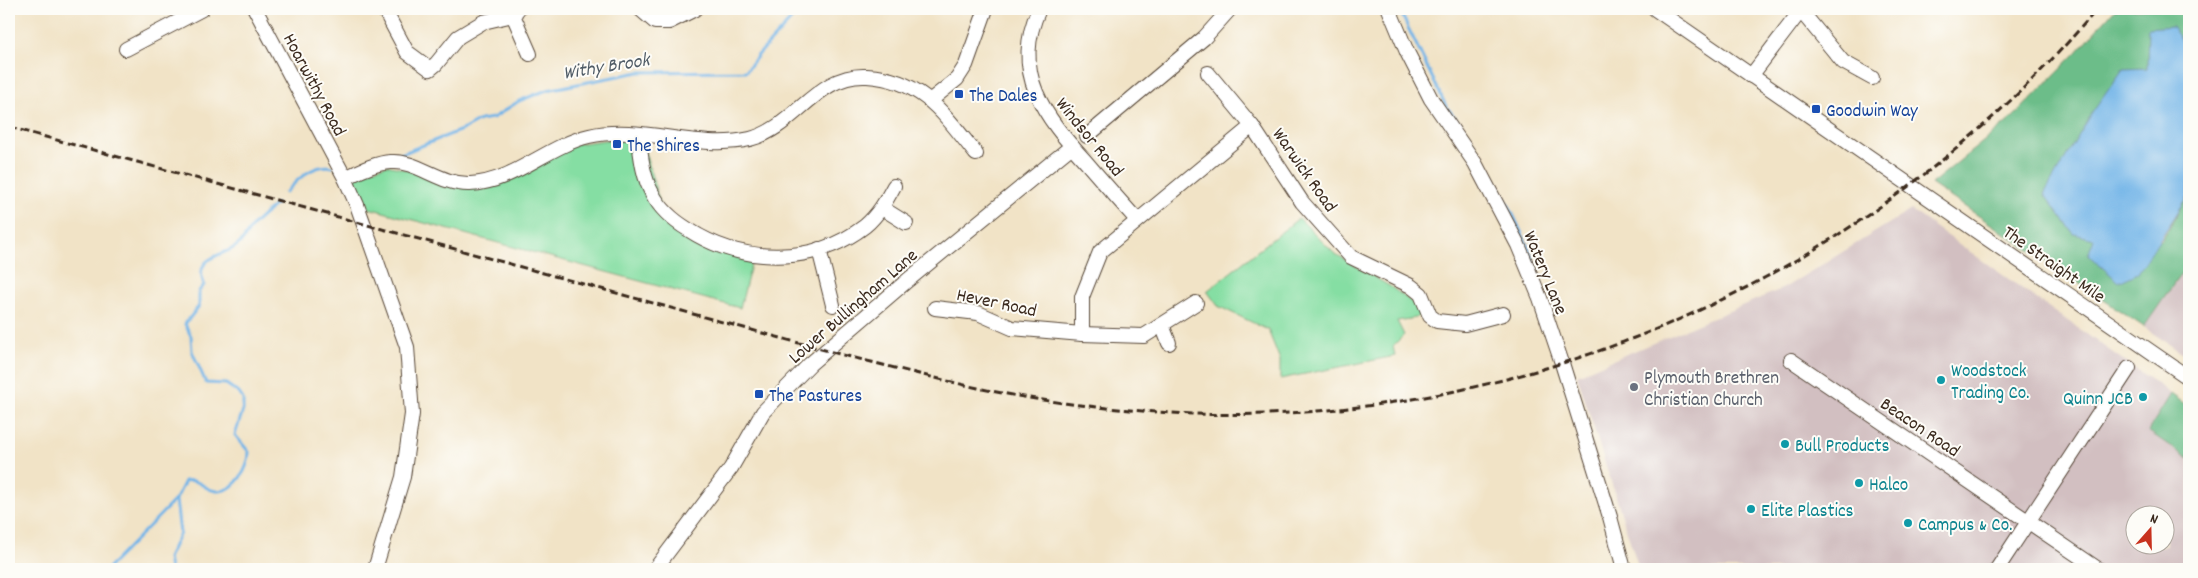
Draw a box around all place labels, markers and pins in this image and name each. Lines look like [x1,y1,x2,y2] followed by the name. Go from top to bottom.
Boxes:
[969,84,1038,111] place label: The Dales
[953,88,965,100] marker: The Dales
[1826,99,1918,126] place label: Goodwin Way
[1810,103,1822,115] marker: Goodwin Way
[627,134,700,161] place label: The Shires
[611,138,623,150] marker: The Shires
[1951,359,2029,408] place label: Woodstock Trading Co.
[1644,366,1779,415] place label: Plymouth Brethren Christian Church
[1935,374,1947,386] marker: Woodstock Trading Co.
[1628,381,1640,393] marker: Plymouth Brethren Christian Church
[769,384,862,411] place label: The Pastures
[2063,387,2133,414] place label: Quinn JCB
[753,388,765,400] marker: The Pastures
[2137,391,2149,403] marker: Quinn JCB
[1795,434,1889,461] place label: Bull Products
[1779,438,1791,450] marker: Bull Products
[1869,473,1908,500] place label: Halco
[1853,477,1865,489] marker: Halco
[1761,499,1854,526] place label: Elite Plastics
[1745,503,1757,515] marker: Elite Plastics
[1918,513,2012,540] place label: Campus & Co.
[1902,517,1914,529] marker: Campus & Co.

